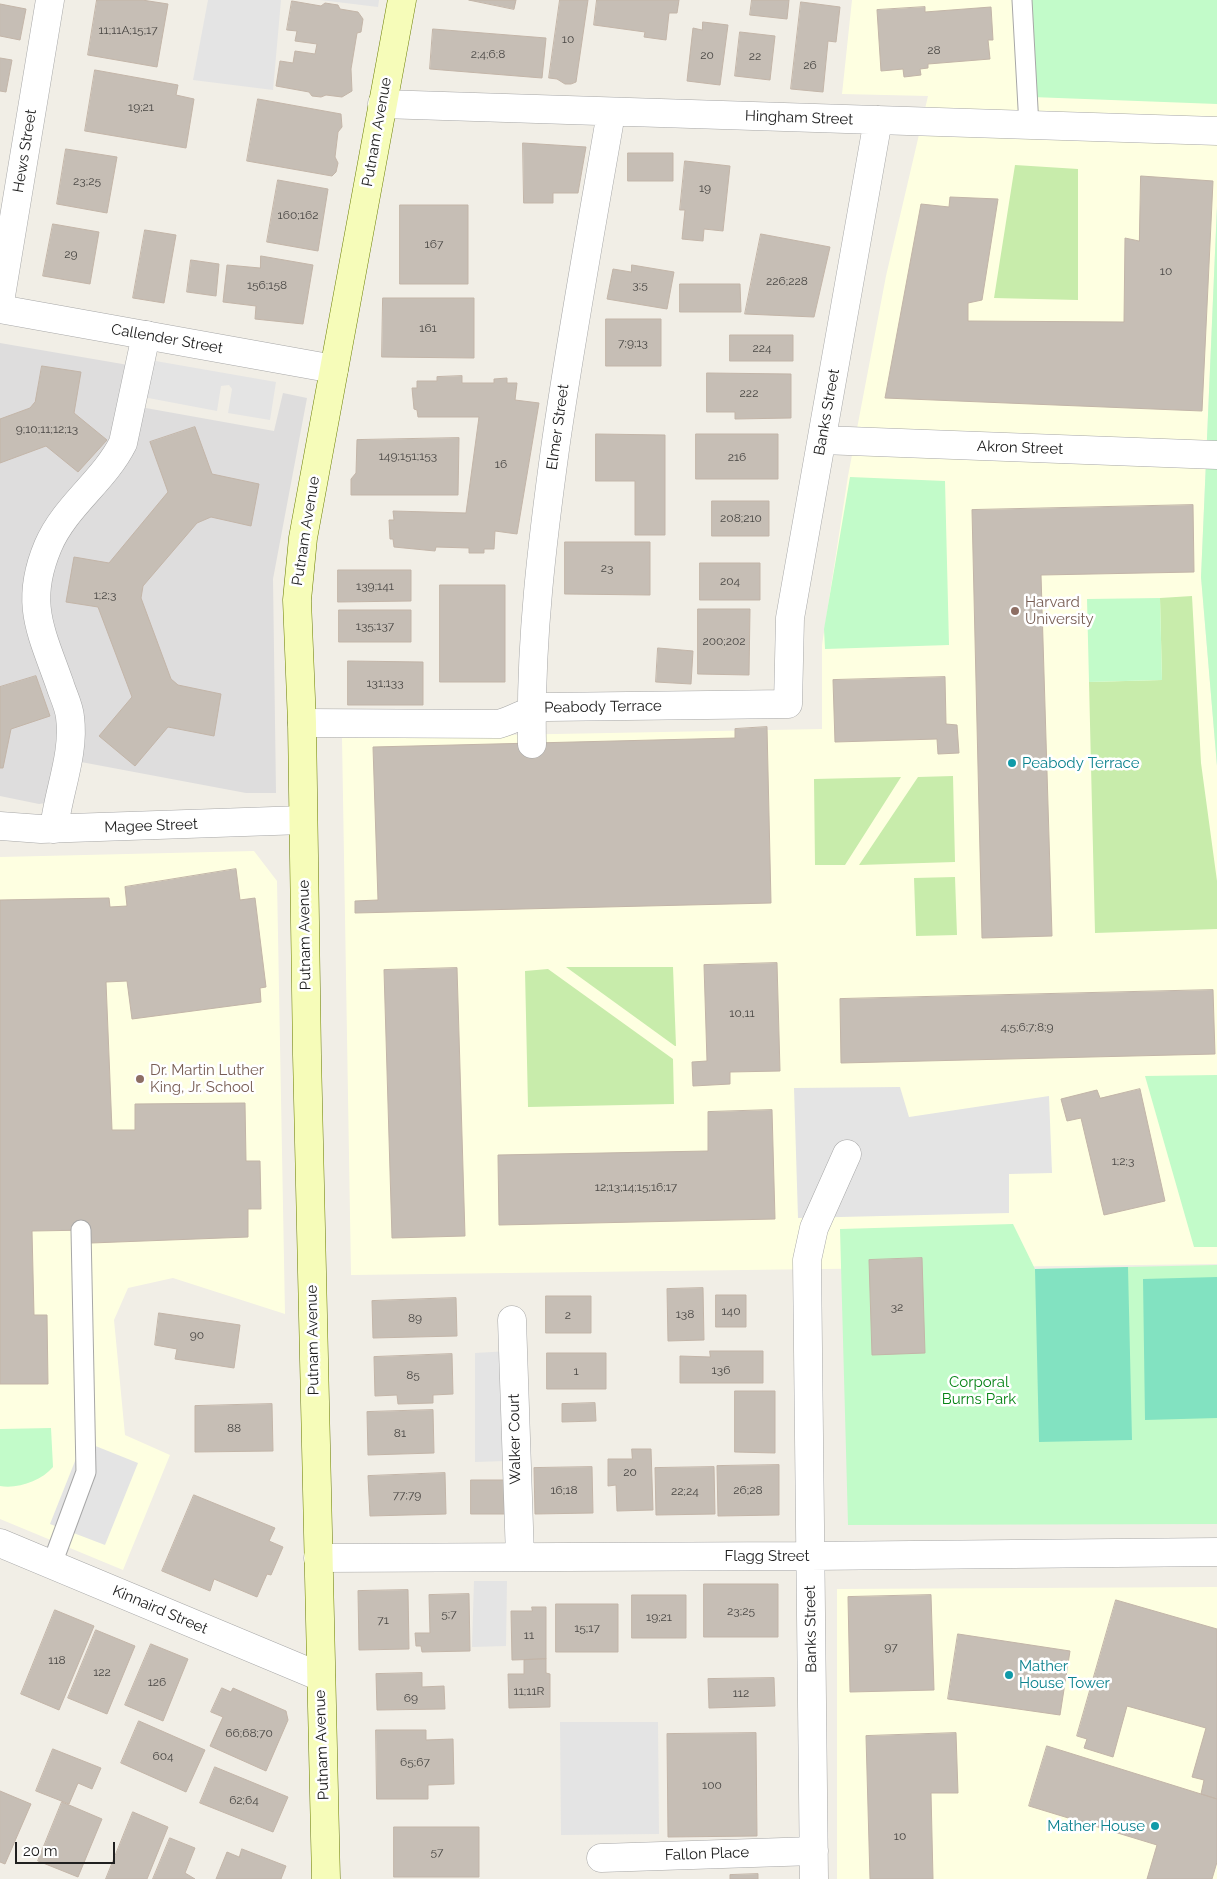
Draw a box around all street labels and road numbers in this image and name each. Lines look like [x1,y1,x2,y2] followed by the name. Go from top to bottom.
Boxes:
[359,76,395,188] street label: Putnam Avenue
[744,107,854,129] street label: Hingham Street
[10,108,40,194] street label: Hews Street
[110,320,224,358] street label: Callender Street
[811,367,843,457] street label: Banks Street
[543,383,573,471] street label: Elmer Street
[977,438,1063,458] street label: Akron Street
[288,475,324,587] street label: Putnam Avenue
[544,697,662,717] street label: Peabody Terrace
[104,815,198,837] street label: Magee Street
[295,880,315,990] street label: Putnam Avenue
[303,1285,323,1395] street label: Putnam Avenue
[505,1393,525,1485] street label: Walker Court
[724,1547,810,1565] street label: Flagg Street
[110,1582,210,1638] street label: Kinnaird Street
[801,1585,821,1673] street label: Banks Street
[311,1690,333,1800] street label: Putnam Avenue
[665,1844,749,1864] street label: Fallon Place

